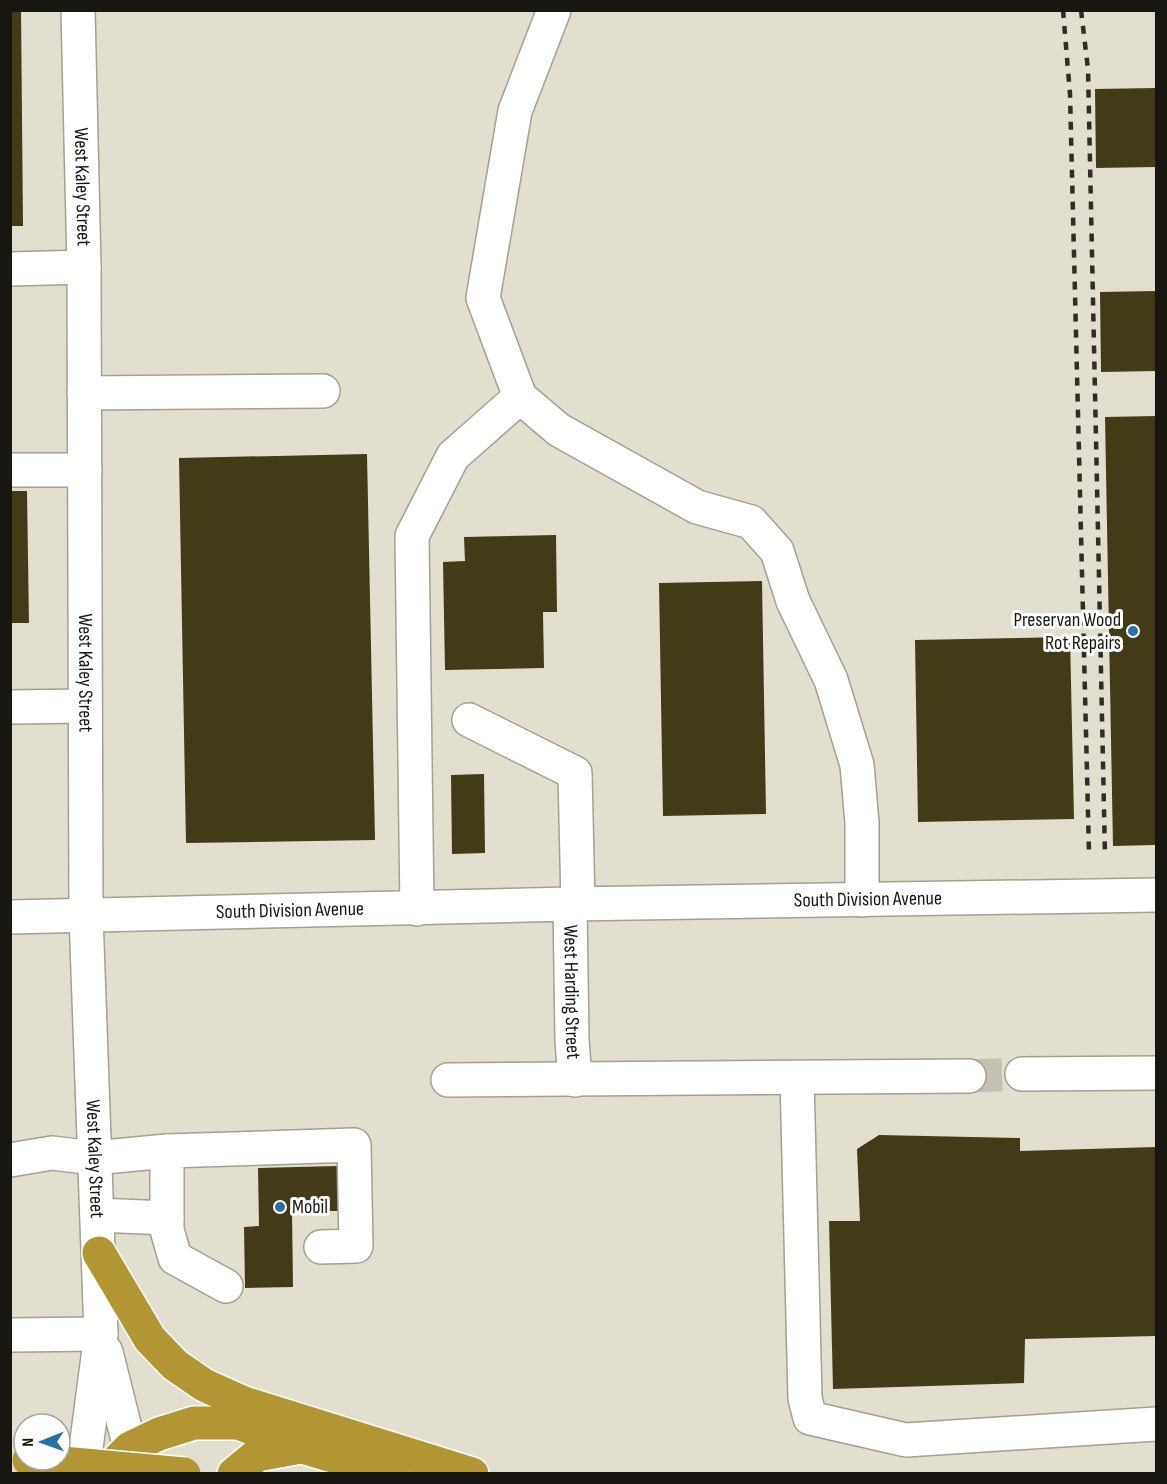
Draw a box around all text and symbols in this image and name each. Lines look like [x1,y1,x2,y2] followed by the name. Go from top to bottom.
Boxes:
[69,127,96,247] street label: West Kaley Street
[1013,608,1121,655] place label: Preservan Wood Rot Repairs
[73,614,97,732] street label: West Kaley Street
[1126,624,1140,638] marker: Preservan Wood Rot Repairs
[794,886,942,913] street label: South Division Avenue
[216,897,364,924] street label: South Division Avenue
[558,925,585,1060] street label: West Harding Street
[81,1099,109,1218] street label: West Kaley Street
[292,1195,328,1219] place label: Mobil
[273,1200,287,1214] marker: Mobil
[12,1412,72,1472] north arrow
[19,1438,38,1447] text: N

